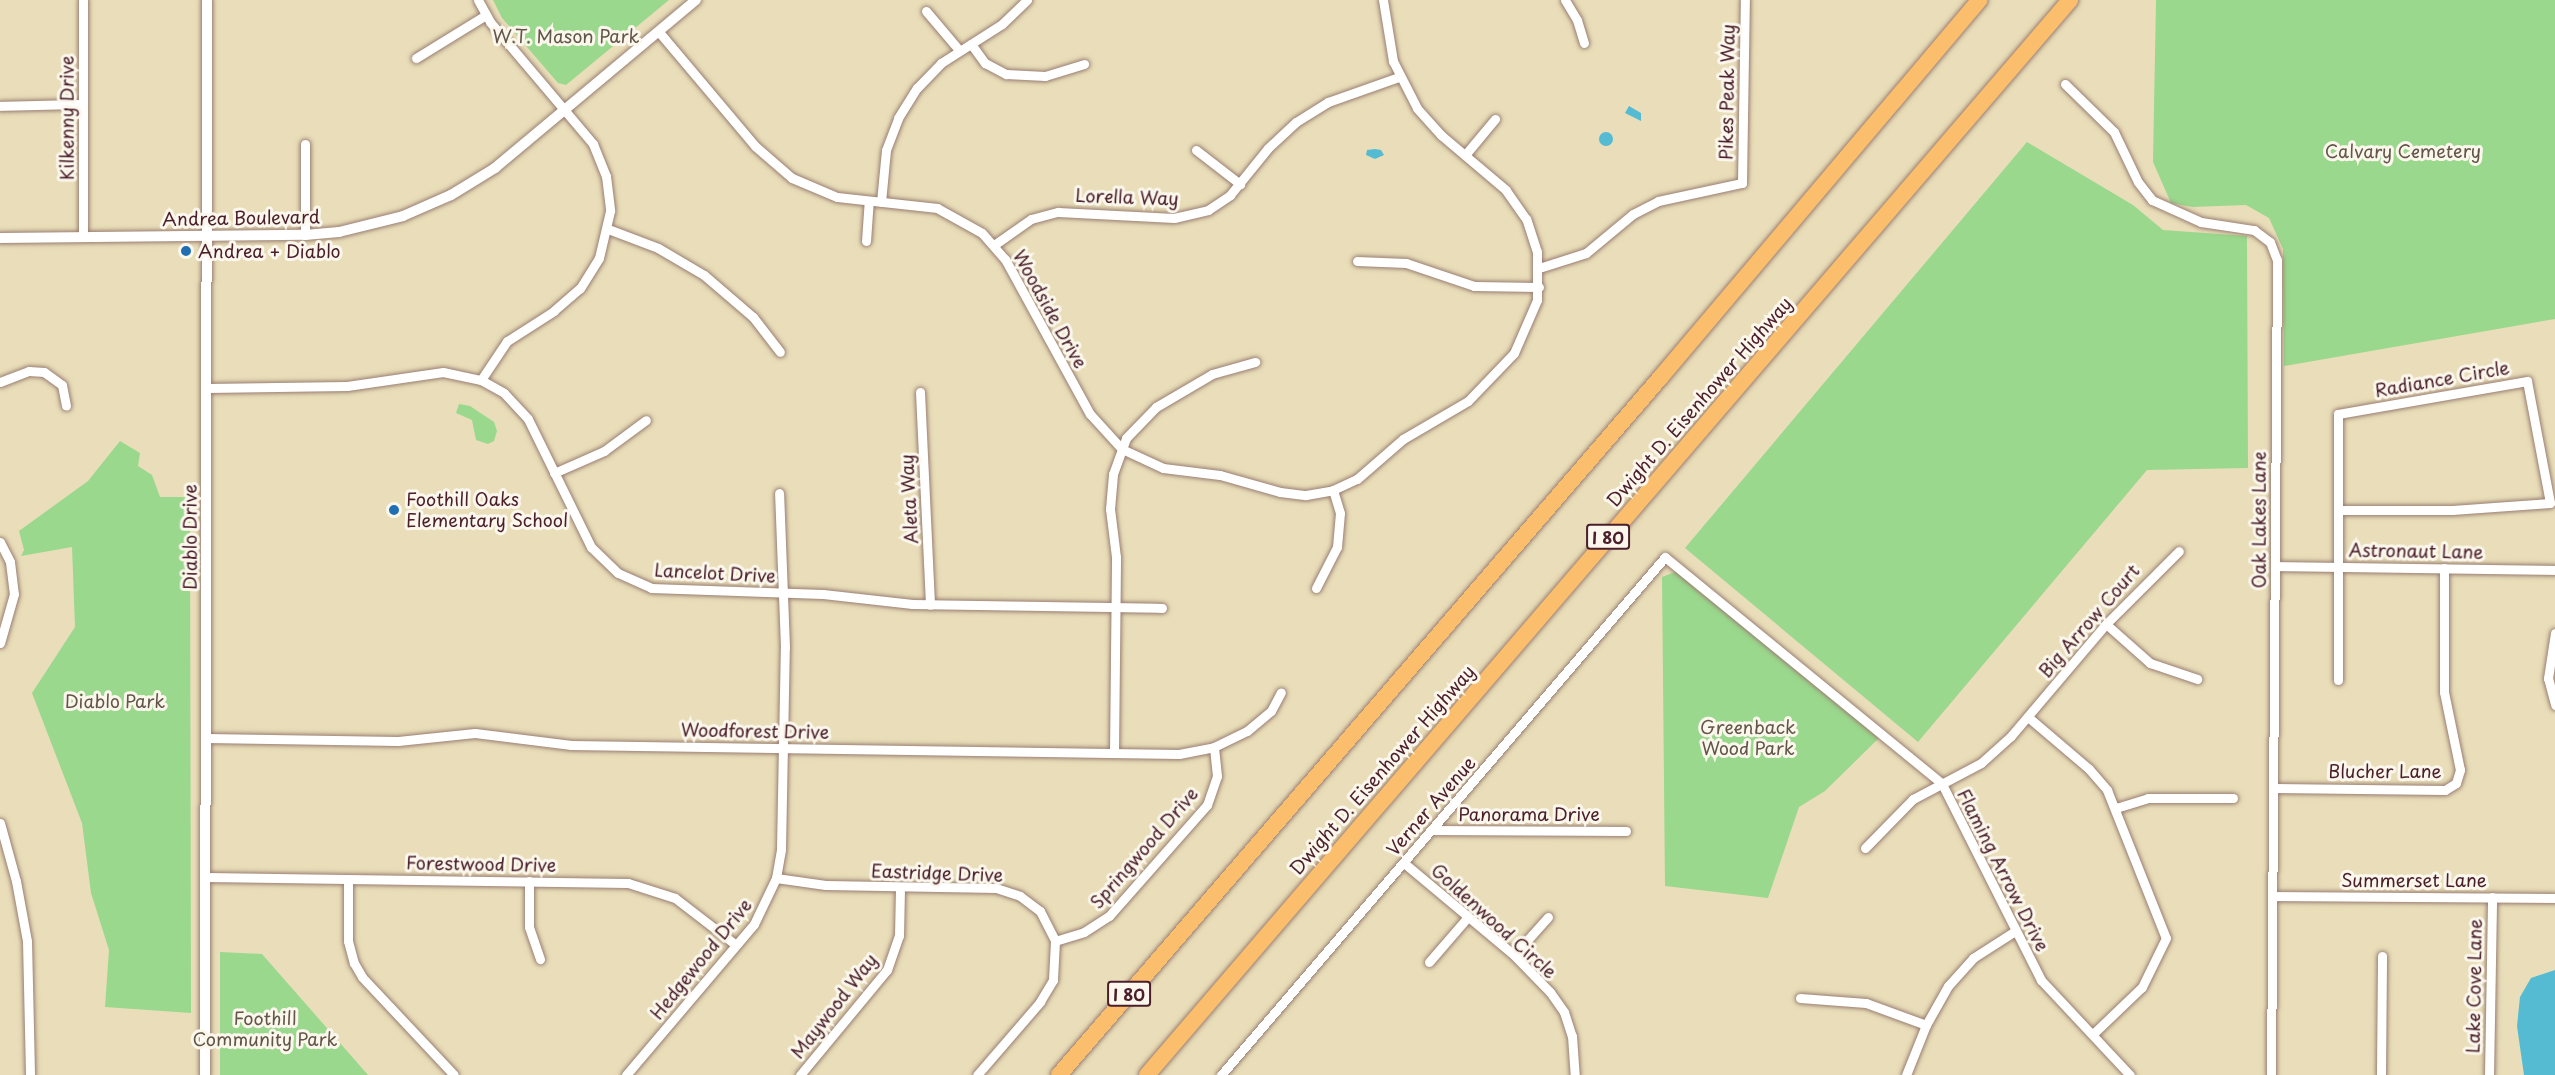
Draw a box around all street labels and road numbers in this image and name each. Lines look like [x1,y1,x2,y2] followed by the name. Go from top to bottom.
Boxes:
[1715,23,1739,161] street label: Pikes Peak Way
[56,56,78,180] street label: Kilkenny Drive
[1075,184,1179,210] street label: Lorella Way
[162,206,320,230] street label: Andrea Boulevard
[1008,246,1092,372] street label: Woodside Drive
[1602,293,1796,511] street label: Dwight D. Eisenhower Highway
[2373,356,2511,402] street label: Radiance Circle
[2248,450,2270,590] street label: Oak Lakes Lane
[896,453,922,545] street label: Aleta Way
[179,484,201,590] street label: Diablo Drive
[1586,524,1630,550] road number: I 80
[2348,539,2484,563] street label: Astronaut Lane
[653,559,777,587] street label: Lancelot Drive
[2034,561,2144,681] street label: Big Arrow Court
[1285,661,1479,879] street label: Dwight D. Eisenhower Highway
[680,719,830,743] street label: Woodforest Drive
[1382,752,1480,860] street label: Verner Avenue
[2329,760,2441,782] street label: Blucher Lane
[1086,783,1202,913] street label: Springwood Drive
[1953,785,2053,955] street label: Flaming Arrow Drive
[1458,803,1600,825] street label: Panorama Drive
[405,852,557,876] street label: Forestwood Drive
[1427,859,1561,983] street label: Goldenwood Circle
[870,860,1004,886] street label: Eastridge Drive
[2341,869,2487,891] street label: Summerset Lane
[646,894,756,1024] street label: Hedgewood Drive
[2462,918,2486,1054] street label: Lake Cove Lane
[786,949,882,1063] street label: Maywood Way
[1106,981,1152,1007] road number: I 80

